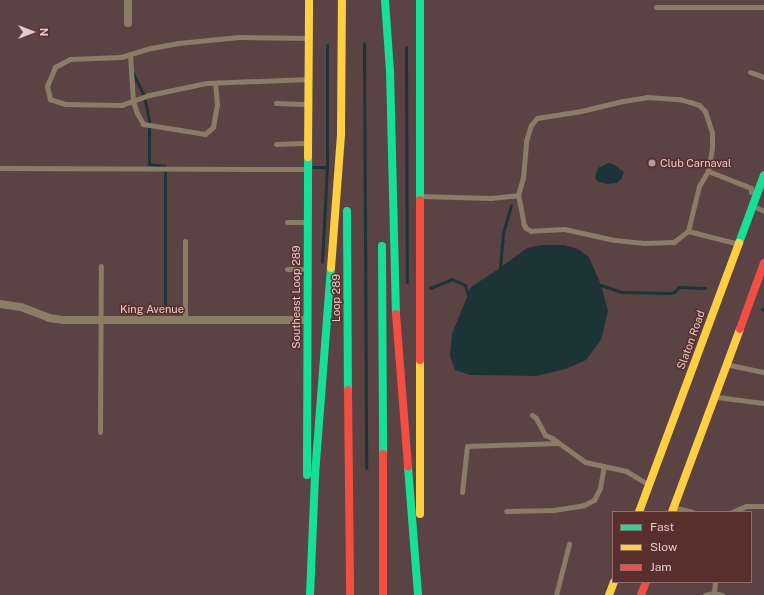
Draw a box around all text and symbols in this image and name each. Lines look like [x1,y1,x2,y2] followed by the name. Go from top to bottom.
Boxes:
[12,12,52,52] north arrow
[38,28,50,36] text: N
[660,156,731,170] place label: Club Carnaval
[647,158,657,168] marker: Club Carnaval
[289,245,303,349] street label: Southeast Loop 289
[329,274,343,322] street label: Loop 289
[120,302,184,316] street label: King Avenue
[674,309,708,371] street label: Slaton Road
[612,511,752,583] legend
[650,520,674,534] text: Fast
[650,540,677,554] text: Slow
[650,560,672,574] text: Jam

